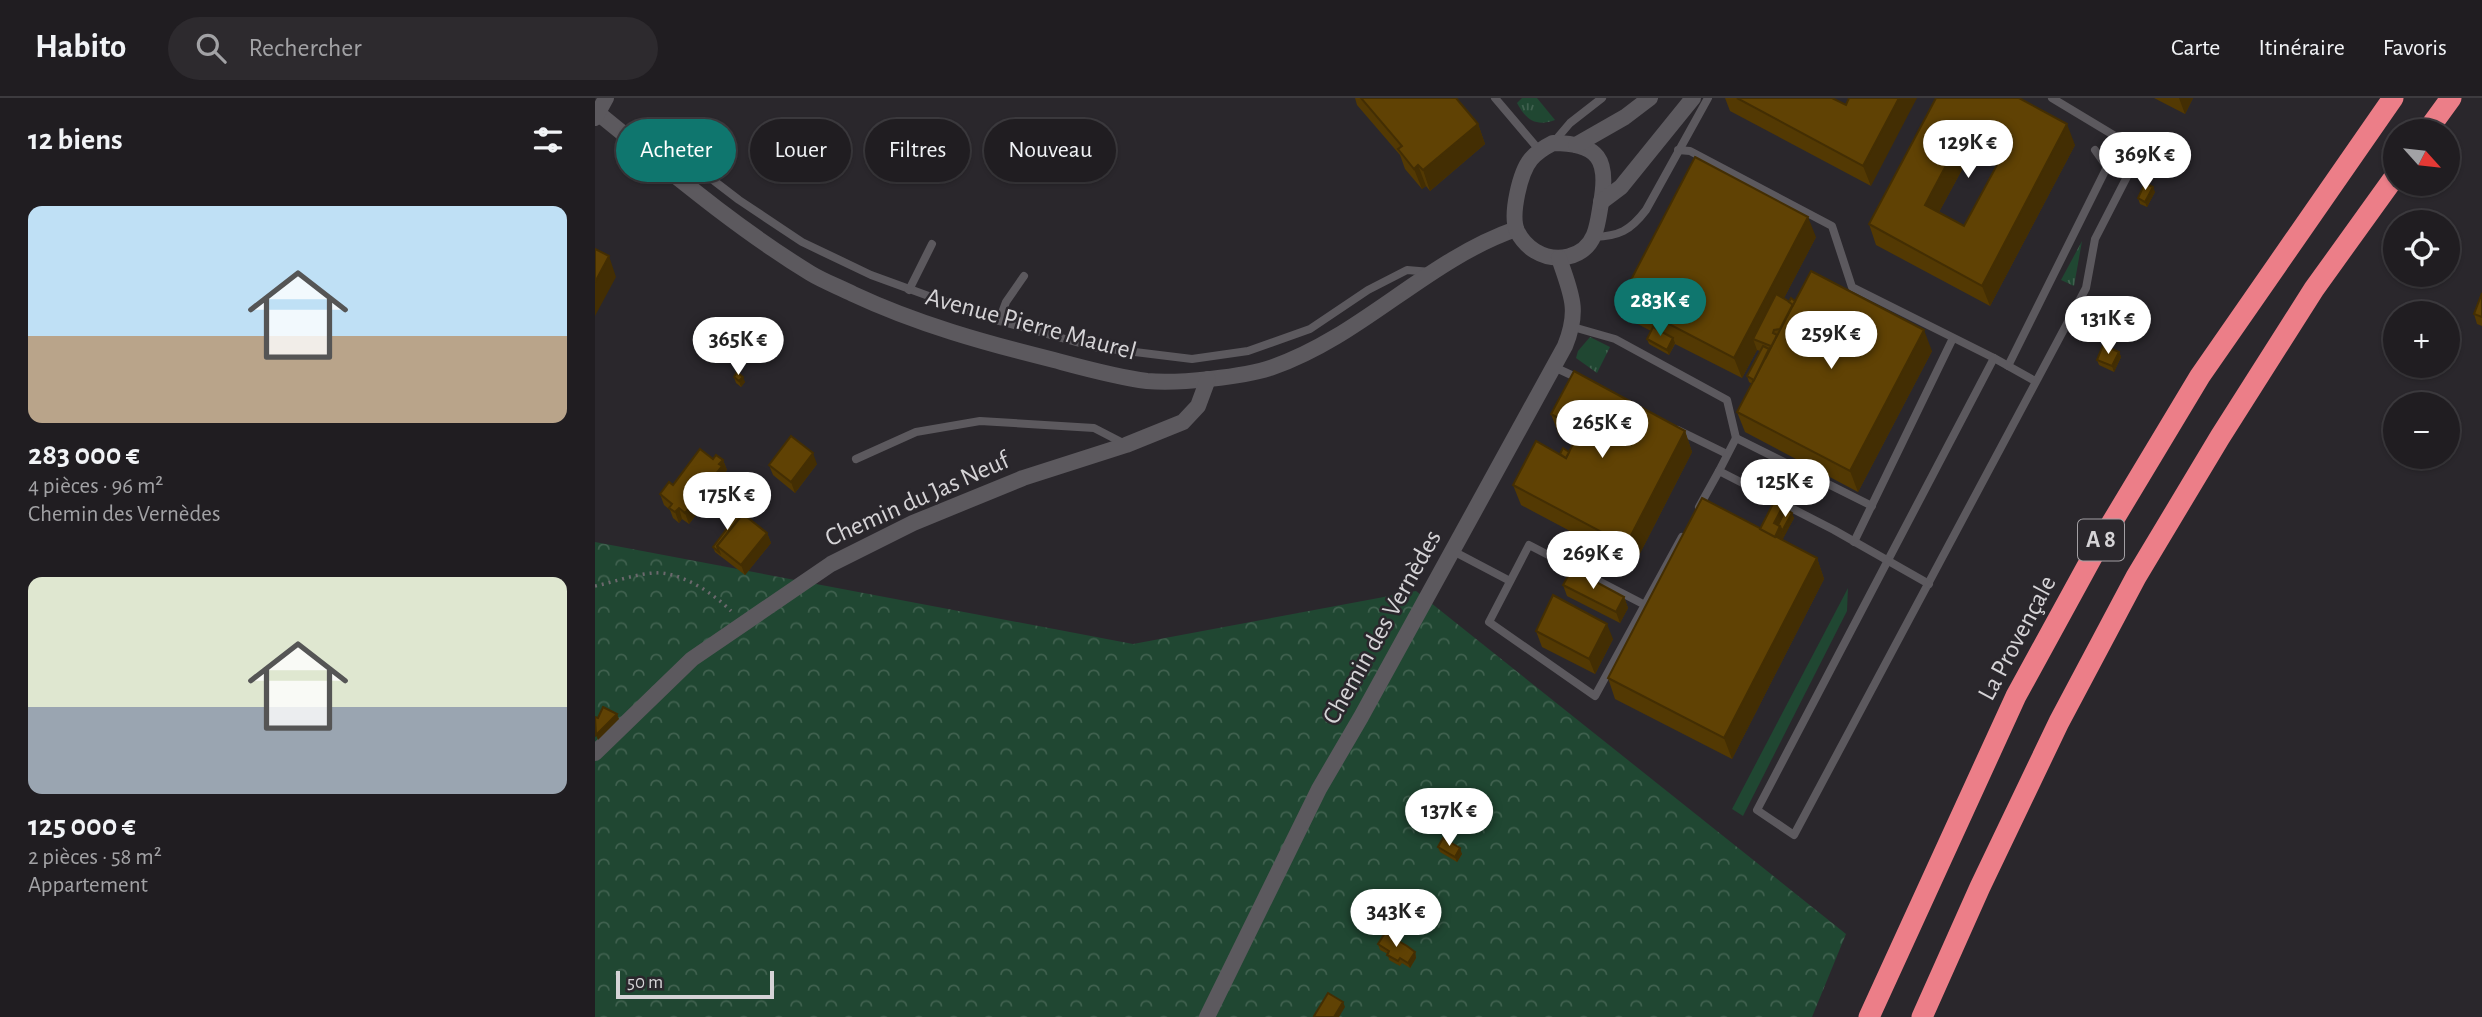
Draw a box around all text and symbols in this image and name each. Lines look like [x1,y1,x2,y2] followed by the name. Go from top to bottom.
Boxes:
[168,17,658,80] search box
[192,29,230,67] icon: search
[35,31,126,64] text: Habito
[248,35,362,61] text: Rechercher
[2171,36,2220,60] text: Carte
[2258,36,2345,60] text: Itinéraire
[2383,36,2447,60] text: Favoris
[616,119,736,182] chip: Acheter
[750,119,851,182] chip: Louer
[865,119,970,182] chip: Filtres
[984,119,1116,182] chip: Nouveau
[2383,119,2461,196] north arrow
[2383,119,2460,469] map controls
[1911,120,2025,180] pin: 129K €
[529,121,567,159] icon: filters
[28,125,123,155] text: 12 biens
[1939,131,1997,154] text: 129K €
[2088,132,2202,192] pin: 369K €
[2115,143,2175,166] text: 369K €
[2383,210,2460,287] button: locate
[235,252,361,378] icon: home
[1603,278,1717,338] pin: 283K €
[923,283,1139,365] street label: Avenue Pierre Maurel
[1630,289,1690,312] text: 283K €
[2051,296,2165,356] pin: 131K €
[2383,301,2460,378] button: +
[2081,307,2135,330] text: 131K €
[1774,312,1888,371] pin: 259K €
[681,317,795,377] pin: 365K €
[1801,322,1861,345] text: 259K €
[709,328,767,351] text: 365K €
[2383,392,2460,469] button: −
[1545,400,1659,460] pin: 265K €
[1572,411,1632,434] text: 265K €
[28,440,140,470] text: 283 000 €
[821,446,1015,551] street label: Chemin du Jas Neuf
[1728,460,1842,519] pin: 125K €
[1757,470,1813,493] text: 125K €
[670,472,784,532] pin: 175K €
[28,475,163,498] text: 4 pièces · 96 m²
[699,483,755,506] text: 175K €
[28,503,220,526] text: Chemin des Vernèdes
[2078,520,2124,560] road number: A 8
[1318,526,1446,728] street label: Chemin des Vernèdes
[1536,532,1650,591] pin: 269K €
[1563,542,1623,565] text: 269K €
[1973,571,2061,705] street label: La Provençale
[235,623,361,749] icon: home
[1392,788,1506,848] pin: 137K €
[1421,799,1477,822] text: 137K €
[28,811,136,841] text: 125 000 €
[28,846,162,869] text: 2 pièces · 58 m²
[28,874,148,897] text: Appartement
[1339,890,1453,949] pin: 343K €
[1366,900,1426,923] text: 343K €
[616,968,773,1000] scale bar
[627,973,663,992] text: 50 m

